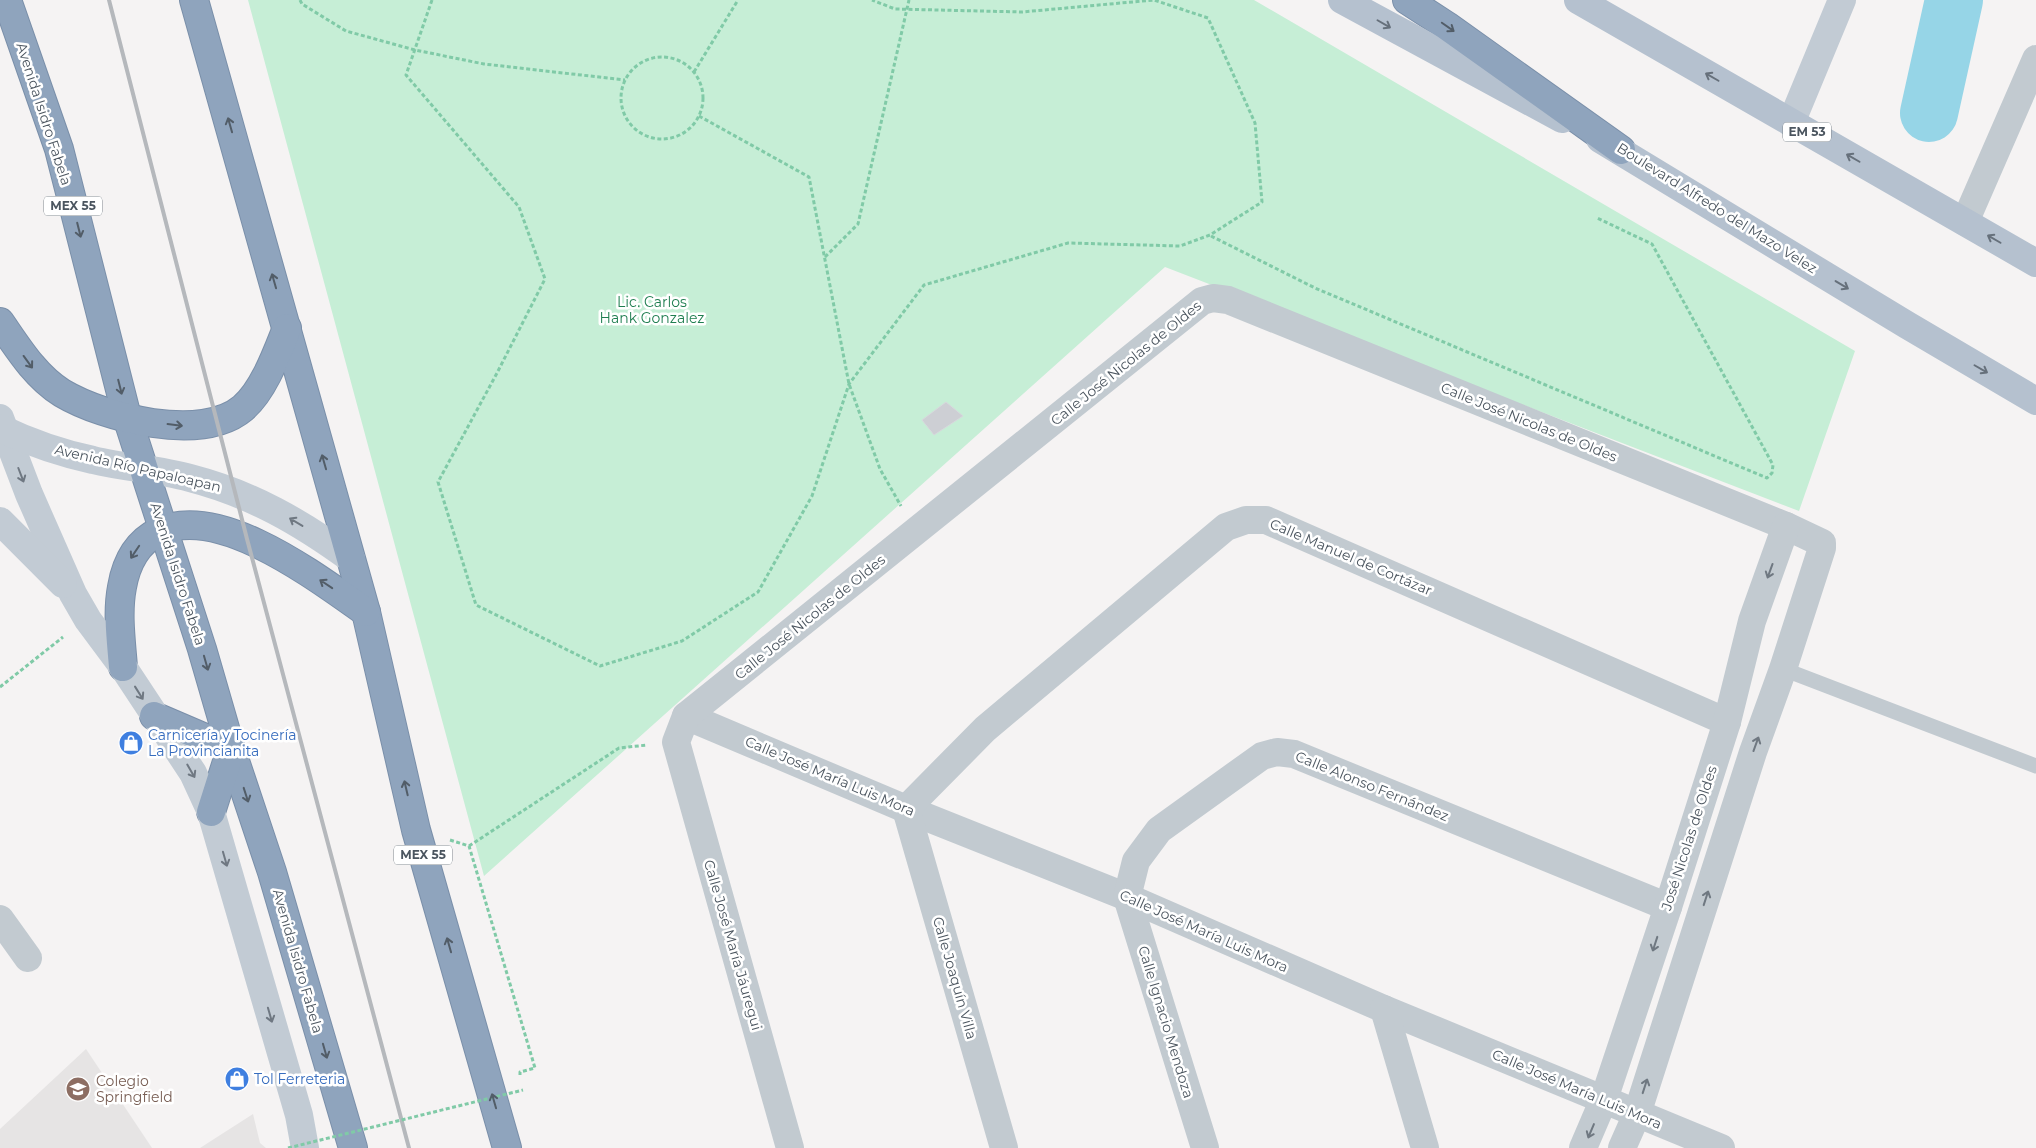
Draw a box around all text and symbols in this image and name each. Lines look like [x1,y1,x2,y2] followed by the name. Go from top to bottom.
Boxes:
[1377,19,1392,29] one-way arrow
[1441,22,1455,32] one-way arrow
[12,40,76,188] street label: Avenida Isidro Fabela
[1705,72,1719,82] one-way arrow
[224,117,234,133] one-way arrow
[1783,122,1831,142] road number: EM 53
[1614,139,1820,277] street label: Boulevard Alfredo del Mazo Velez
[1845,153,1860,163] one-way arrow
[44,197,102,216] road number: MEX 55
[75,221,85,237] one-way arrow
[1987,233,2001,243] one-way arrow
[269,274,278,290] one-way arrow
[1834,281,1848,291] one-way arrow
[600,293,704,327] park label: Lic. Carlos Hank Gonzalez
[1047,297,1205,429] street label: Calle José Nicolas de Oldes
[23,355,33,369] one-way arrow
[1974,364,1988,374] one-way arrow
[1438,378,1620,466] street label: Calle José Nicolas de Oldes
[116,379,125,395] one-way arrow
[167,420,183,430] one-way arrow
[53,440,223,496] street label: Avenida Río Papaloapan
[319,454,329,470] one-way arrow
[17,467,26,482] one-way arrow
[146,500,210,648] street label: Avenida Isidro Fabela
[1267,515,1435,600] street label: Calle Manuel de Cortázar
[290,517,304,527] one-way arrow
[130,545,140,559] one-way arrow
[731,551,889,683] street label: Calle José Nicolas de Oldes
[1765,563,1774,579] one-way arrow
[320,579,334,589] one-way arrow
[202,655,211,671] one-way arrow
[135,685,145,699] one-way arrow
[148,726,297,760] place label: Carnicería y Tocinería La Provincianita
[118,730,144,756] shop icon: Carnicería y Tocinería La Provincianita
[742,732,918,820] street label: Calle José María Luis Mora
[1752,736,1761,752] one-way arrow
[1293,747,1451,825] street label: Calle Alonso Fernández
[1657,763,1721,913] street label: José Nicolas de Oldes
[186,764,196,779] one-way arrow
[401,781,410,797] one-way arrow
[242,787,251,803] one-way arrow
[394,846,452,864] road number: MEX 55
[220,850,230,866] one-way arrow
[700,858,766,1032] street label: Calle José María Jáuregui
[1117,886,1291,976] street label: Calle José María Luis Mora
[269,887,327,1035] street label: Avenida Isidro Fabela
[1702,891,1711,906] one-way arrow
[929,915,981,1041] street label: Calle Joaquín Villa
[1650,936,1660,952] one-way arrow
[444,937,453,953] one-way arrow
[1134,944,1198,1100] street label: Calle Ignacio Mendoza
[265,1006,275,1022] one-way arrow
[320,1043,330,1059] one-way arrow
[1489,1045,1665,1133] street label: Calle José María Luis Mora
[224,1066,250,1092] shop icon: Tol Ferreteria
[254,1070,345,1088] place label: Tol Ferreteria
[96,1072,173,1106] place label: Colegio Springfield
[65,1076,91,1102] school or university icon: Colegio Springfield
[1641,1078,1651,1094] one-way arrow
[489,1093,498,1109] one-way arrow
[1585,1123,1595,1138] one-way arrow

